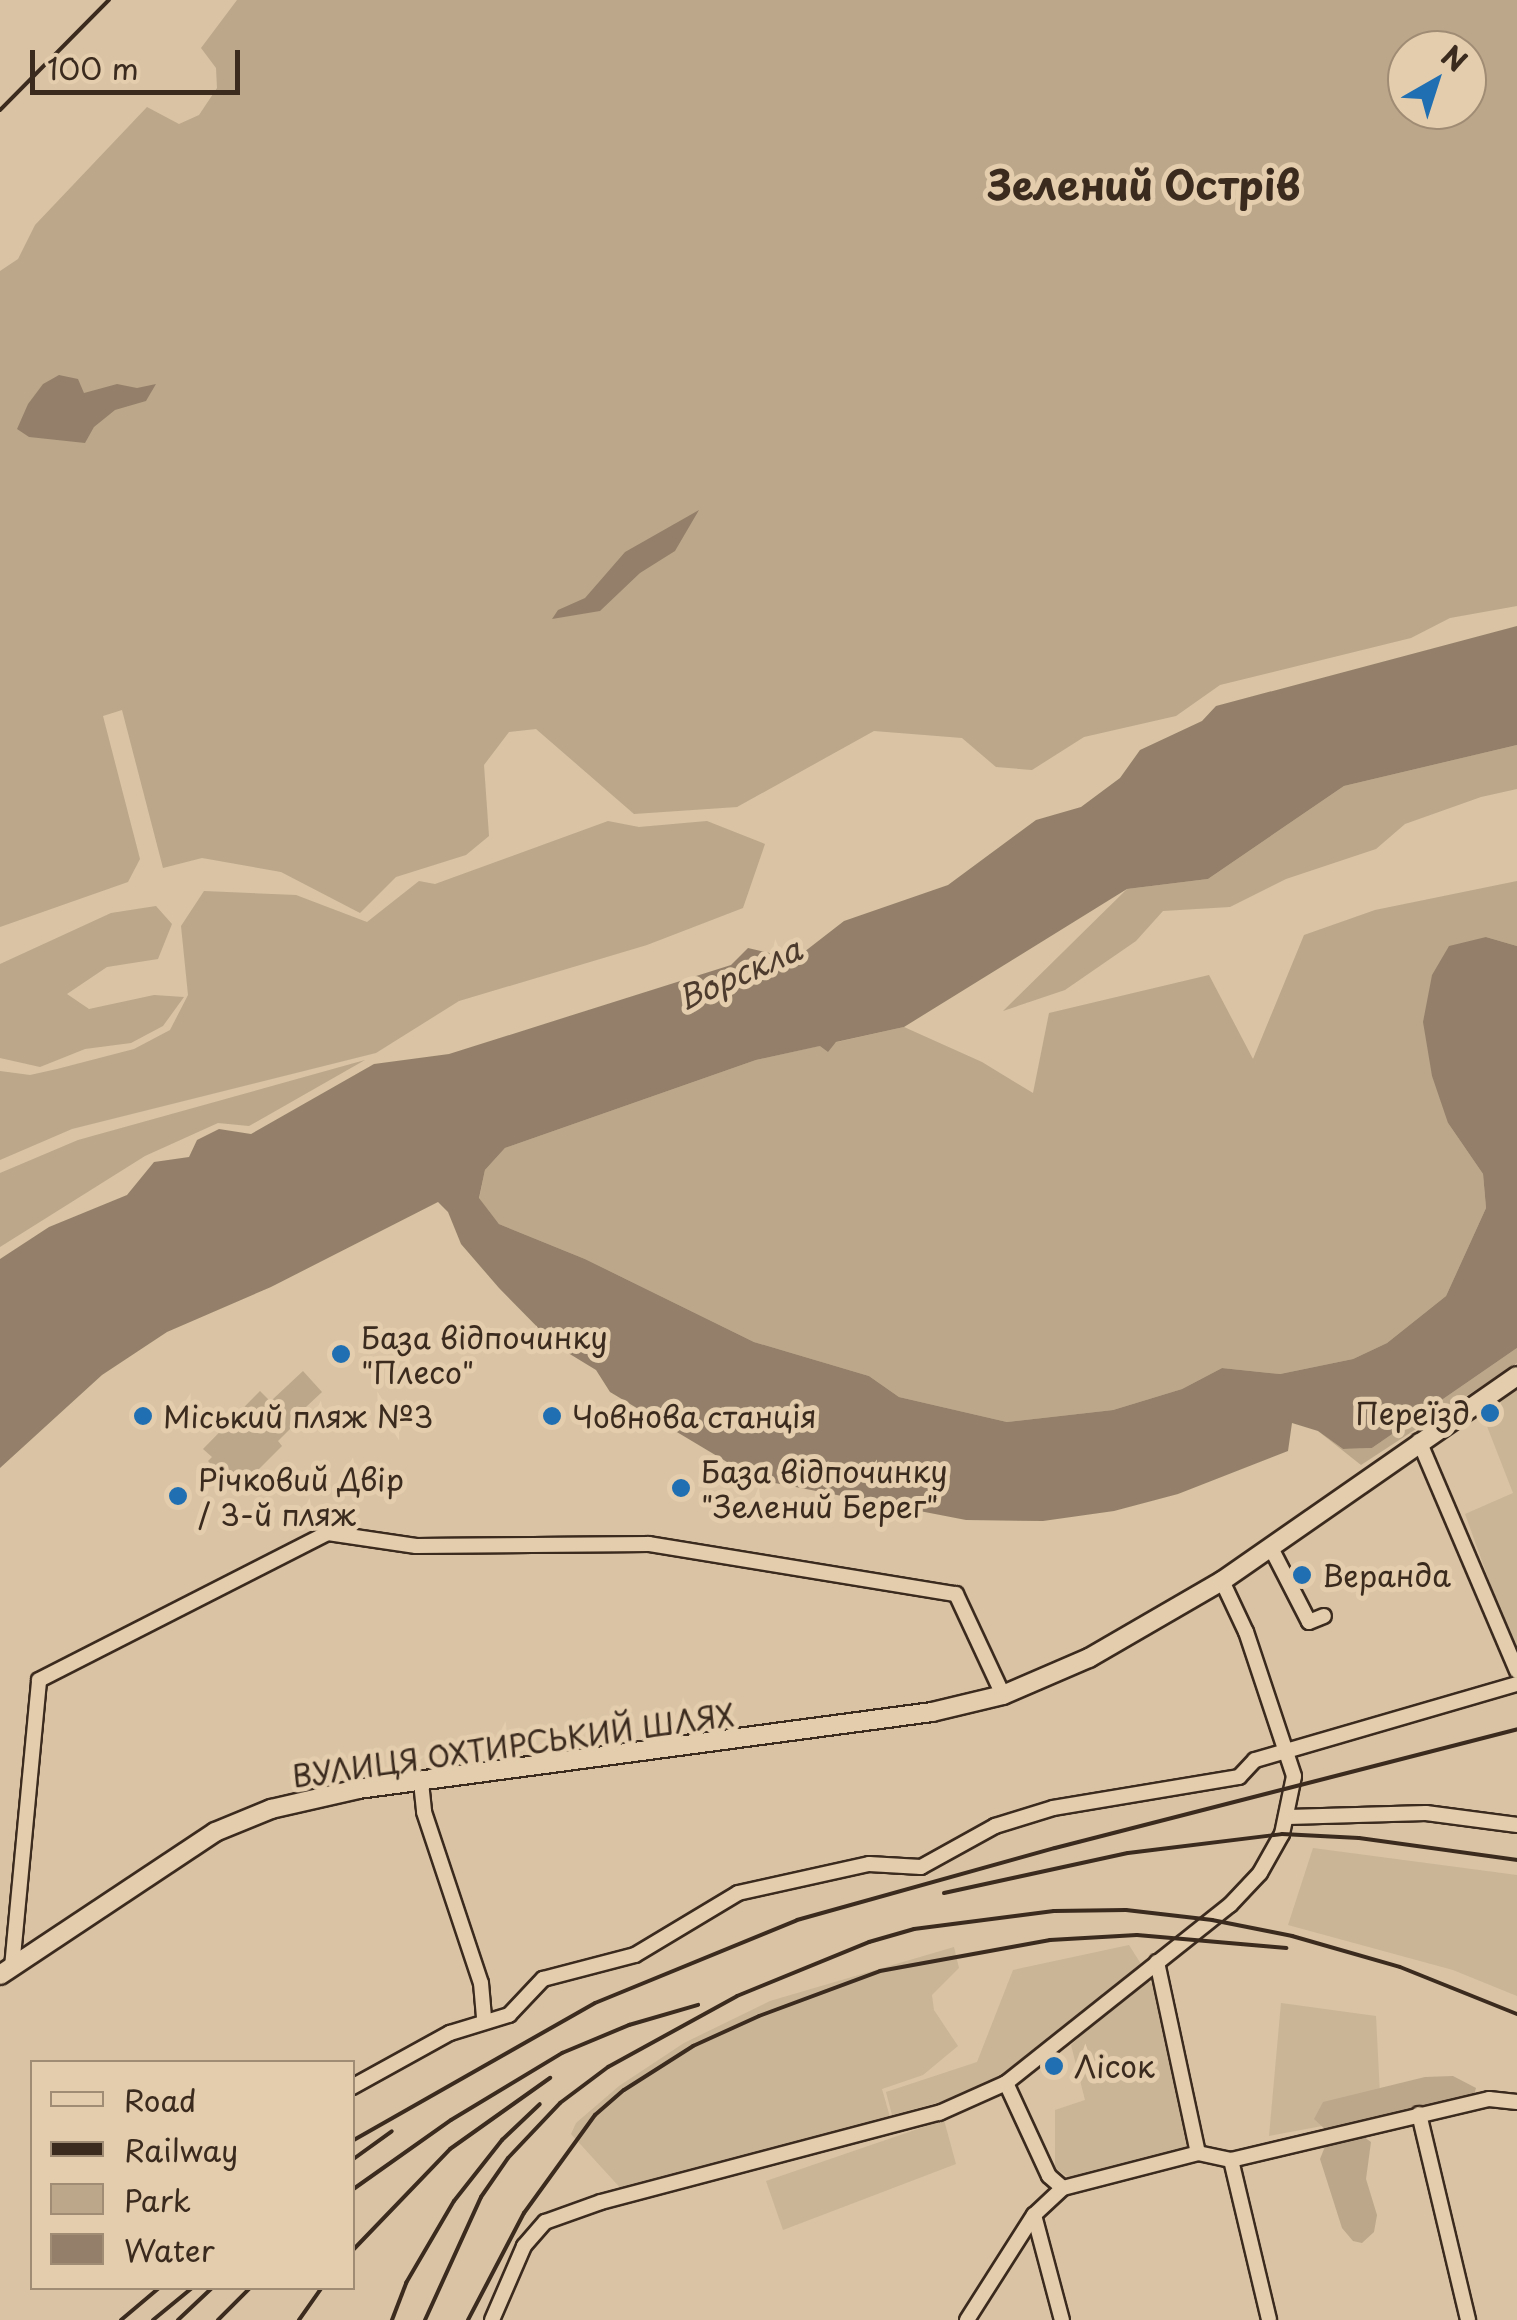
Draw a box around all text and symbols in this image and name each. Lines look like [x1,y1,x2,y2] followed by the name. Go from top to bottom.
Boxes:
[35,30,245,92] scale bar
[1387,30,1487,130] north arrow
[1433,34,1477,82] text: N
[47,45,139,90] text: 100 m
[986,160,1302,208] district label: Зелений Острів
[671,929,807,1017] water label: Ворскла
[361,1319,610,1390] place label: База відпочинку "Плесо"
[330,1343,352,1365] marker: База відпочинку "Плесо"
[1355,1395,1470,1431] place label: Переїзд
[163,1398,434,1434] place label: Міський пляж №3
[572,1398,817,1434] place label: Човнова станція
[1479,1402,1501,1424] marker: Переїзд
[132,1405,154,1427] marker: Міський пляж №3
[541,1405,563,1427] marker: Човнова станція
[701,1453,950,1524] place label: База відпочинку "Зелений Берег"
[198,1461,405,1532] place label: Річковий Двір / 3-й пляж
[670,1477,692,1499] marker: База відпочинку "Зелений Берег"
[167,1485,189,1507] marker: Річковий Двір / 3-й пляж
[1322,1557,1451,1593] place label: Веранда
[1291,1564,1313,1586] marker: Веранда
[288,1696,738,1794] street label: ВУЛИЦЯ ОХТИРСЬКИЙ ШЛЯХ
[1074,2048,1155,2084] place label: Лісок
[1043,2055,1065,2077] marker: Лісок
[30,2060,355,2290] legend
[124,2077,197,2122] text: Road
[124,2127,238,2172] text: Railway
[124,2177,191,2222] text: Park
[124,2227,215,2272] text: Water

